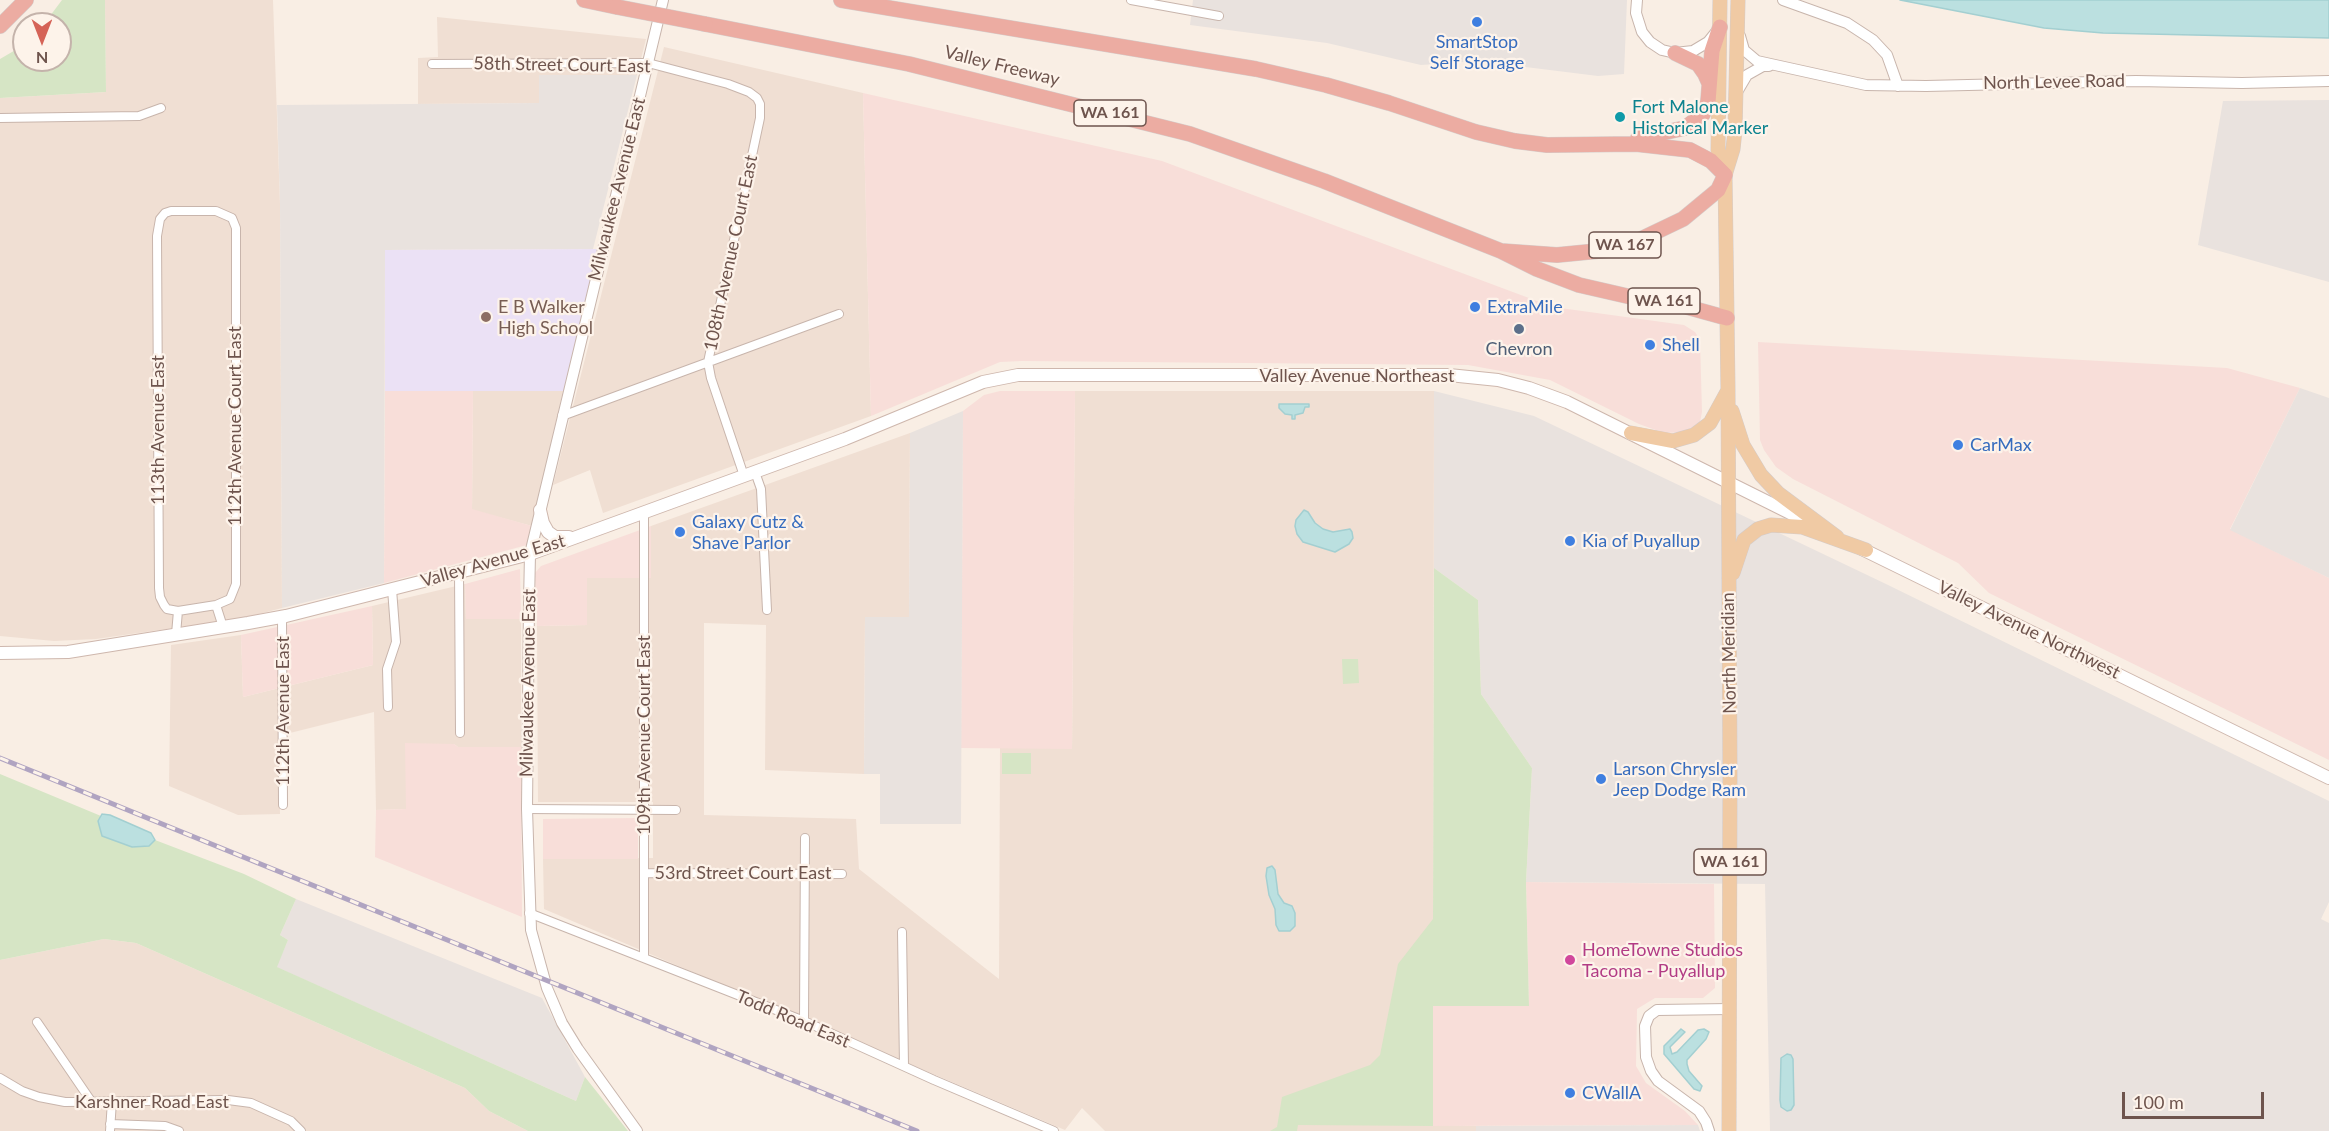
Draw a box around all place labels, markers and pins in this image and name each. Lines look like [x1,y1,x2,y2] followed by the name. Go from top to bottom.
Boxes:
[1470,15,1484,29] marker: SmartStop Self Storage
[1430,31,1524,74] place label: SmartStop Self Storage
[1632,96,1768,138] place label: Fort Malone Historical Marker
[1613,110,1627,124] marker: Fort Malone Historical Marker
[498,296,593,338] place label: E B Walker High School
[1487,296,1563,318] place label: ExtraMile
[1468,300,1482,314] marker: ExtraMile
[479,310,493,324] marker: E B Walker High School
[1512,322,1526,336] marker: Chevron
[1662,334,1700,356] place label: Shell
[1485,338,1553,360] place label: Chevron
[1643,338,1657,352] marker: Shell
[1970,434,2032,456] place label: CarMax
[1951,438,1965,452] marker: CarMax
[692,511,804,554] place label: Galaxy Cutz & Shave Parlor
[673,525,687,539] marker: Galaxy Cutz & Shave Parlor
[1582,530,1700,552] place label: Kia of Puyallup
[1563,534,1577,548] marker: Kia of Puyallup
[1613,758,1746,800] place label: Larson Chrysler Jeep Dodge Ram
[1594,772,1608,786] marker: Larson Chrysler Jeep Dodge Ram
[1582,939,1743,982] place label: HomeTowne Studios Tacoma - Puyallup
[1563,953,1577,967] marker: HomeTowne Studios Tacoma - Puyallup
[1582,1082,1641,1104] place label: CWallA
[1563,1086,1577,1100] marker: CWallA

